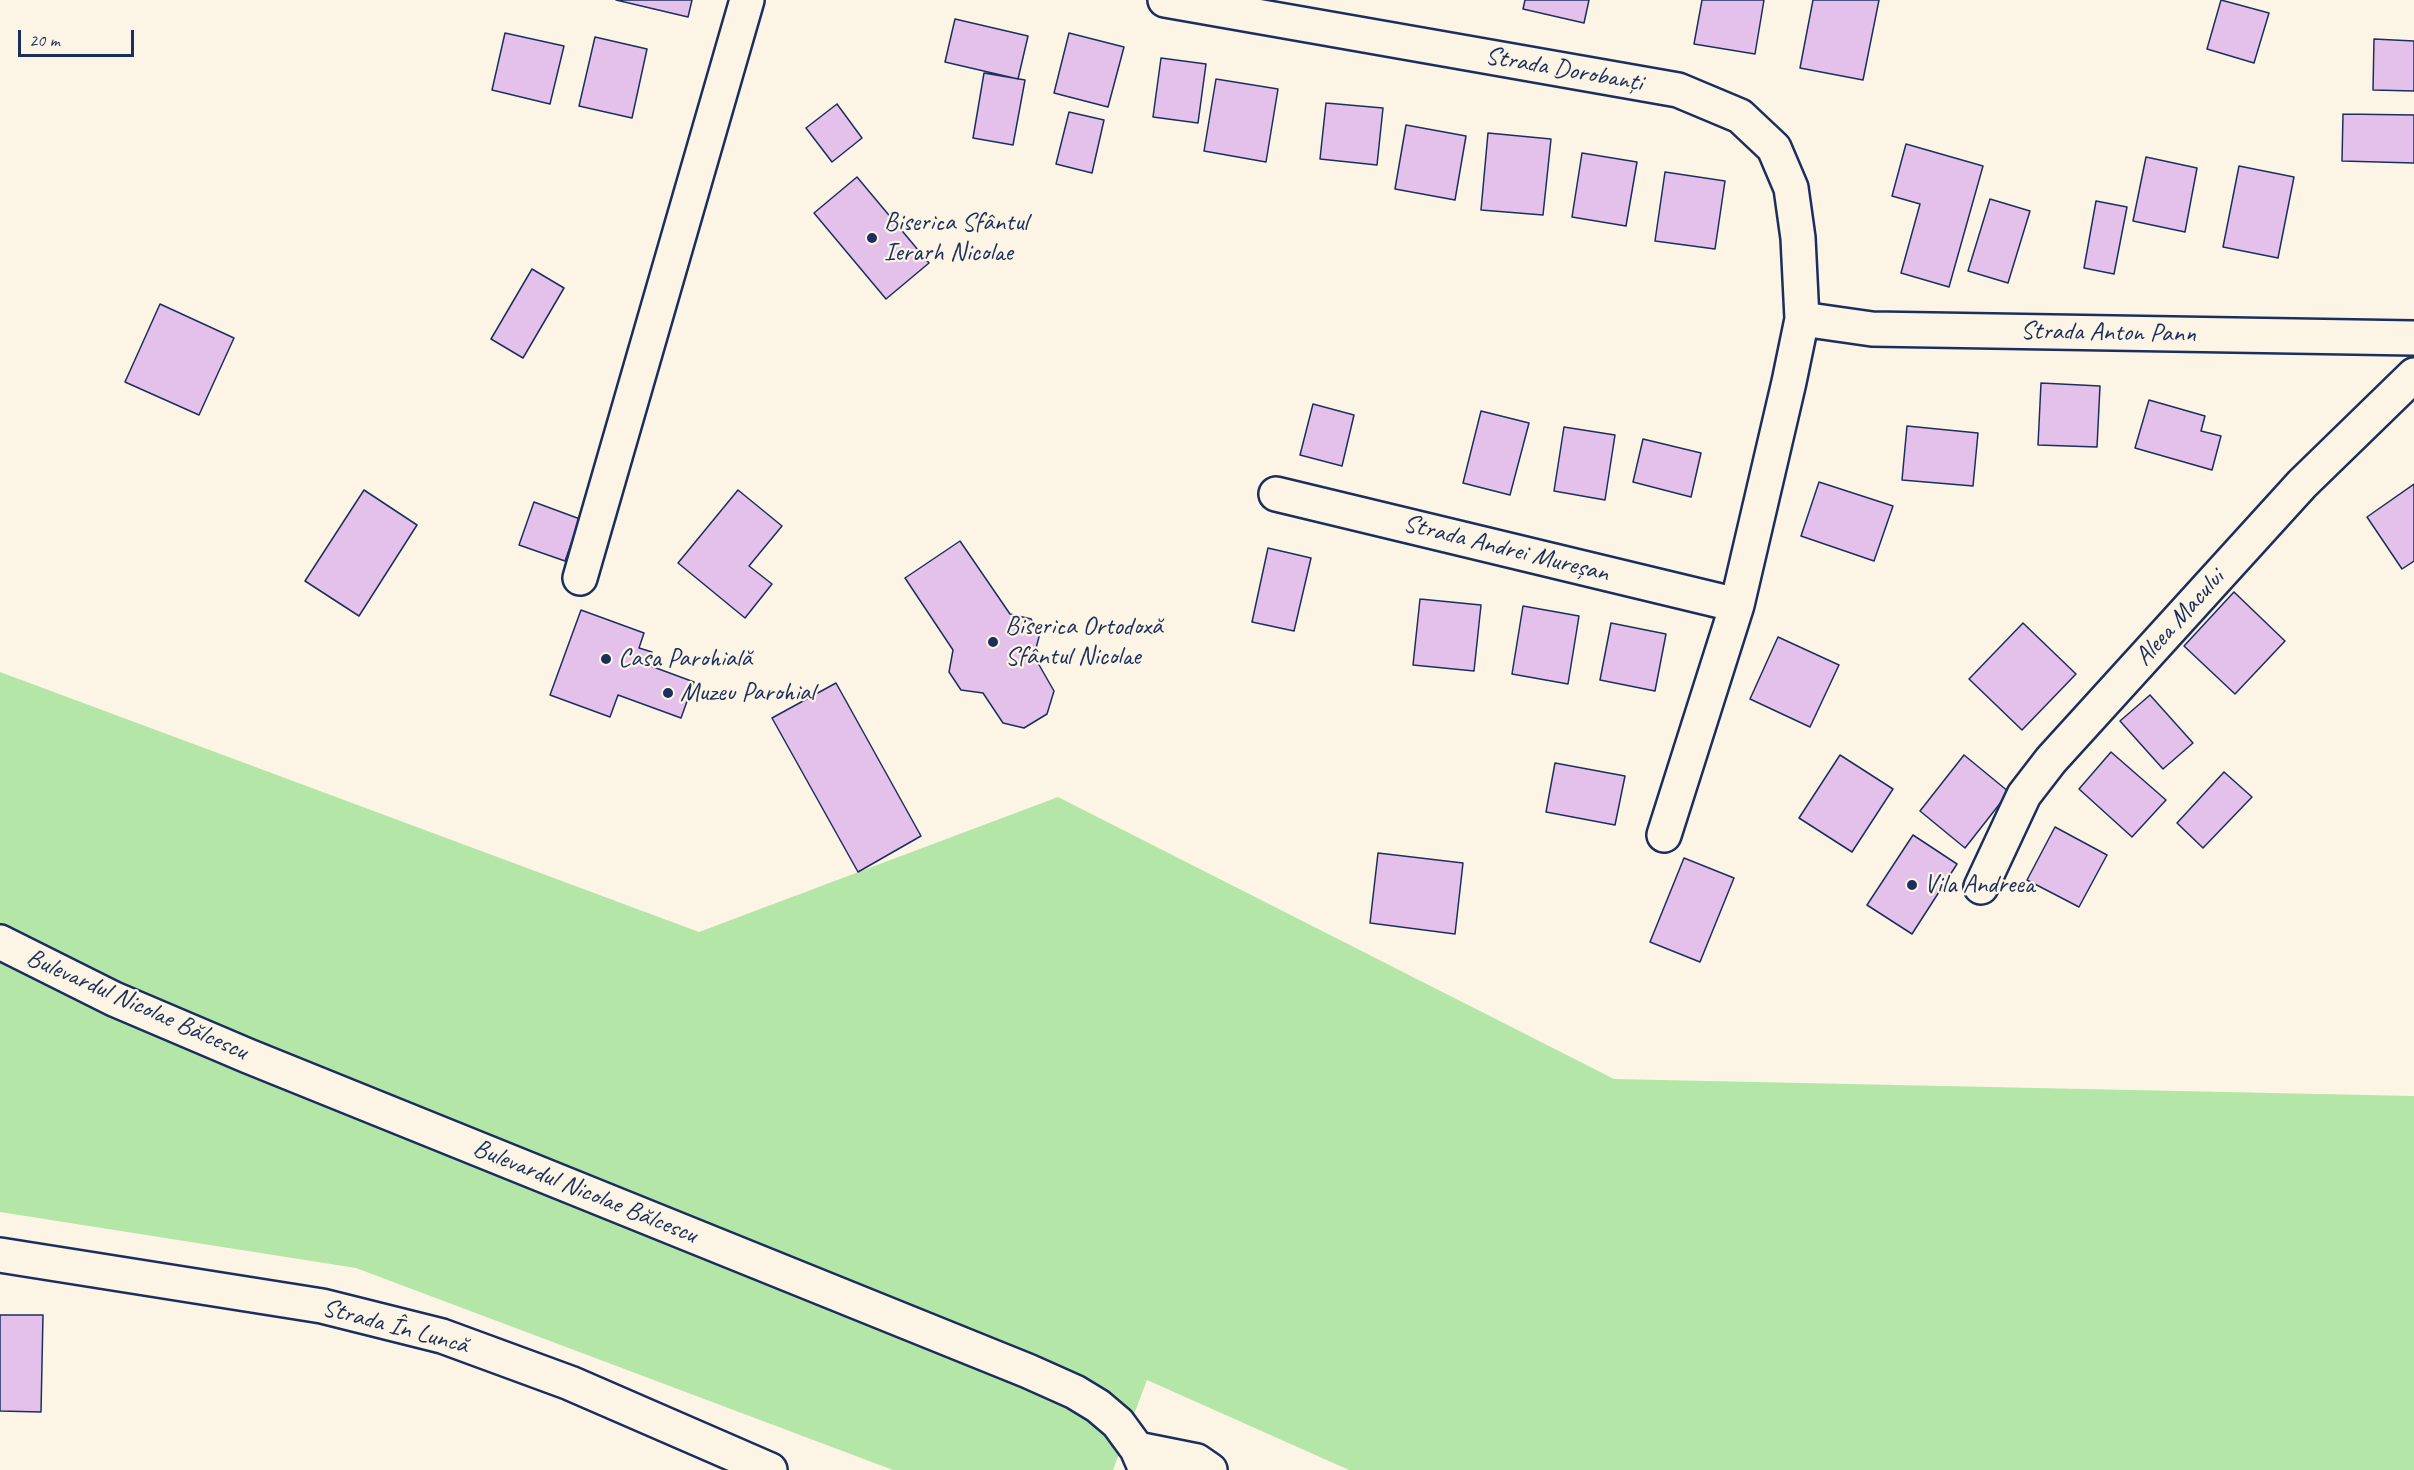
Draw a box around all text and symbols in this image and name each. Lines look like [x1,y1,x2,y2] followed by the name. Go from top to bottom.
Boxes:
[21,18,136,56] scale bar
[29,29,60,51] text: 20 m
[1483,41,1645,99] street label: Strada Dorobanți
[884,207,1028,268] place label: Biserica Sfântul Ierarh Nicolae
[865,231,879,245] marker: Biserica Sfântul Ierarh Nicolae
[2020,316,2196,350] street label: Strada Anton Pann
[1400,508,1612,590] street label: Strada Andrei Mureșan
[2129,563,2231,673] street label: Aleea Macului
[1005,611,1162,672] place label: Biserica Ortodoxă Sfântul Nicolae
[986,635,1000,649] marker: Biserica Ortodoxă Sfântul Nicolae
[618,643,752,675] place label: Casa Parohială
[599,652,613,666] marker: Casa Parohială
[680,677,815,709] place label: Muzeu Parohial
[661,686,675,700] marker: Muzeu Parohial
[1924,869,2034,901] place label: Vila Andreea
[1905,878,1919,892] marker: Vila Andreea
[22,942,252,1068] street label: Bulevardul Nicolae Bălcescu
[468,1133,702,1251] street label: Bulevardul Nicolae Bălcescu
[319,1293,471,1361] street label: Strada În Luncă

